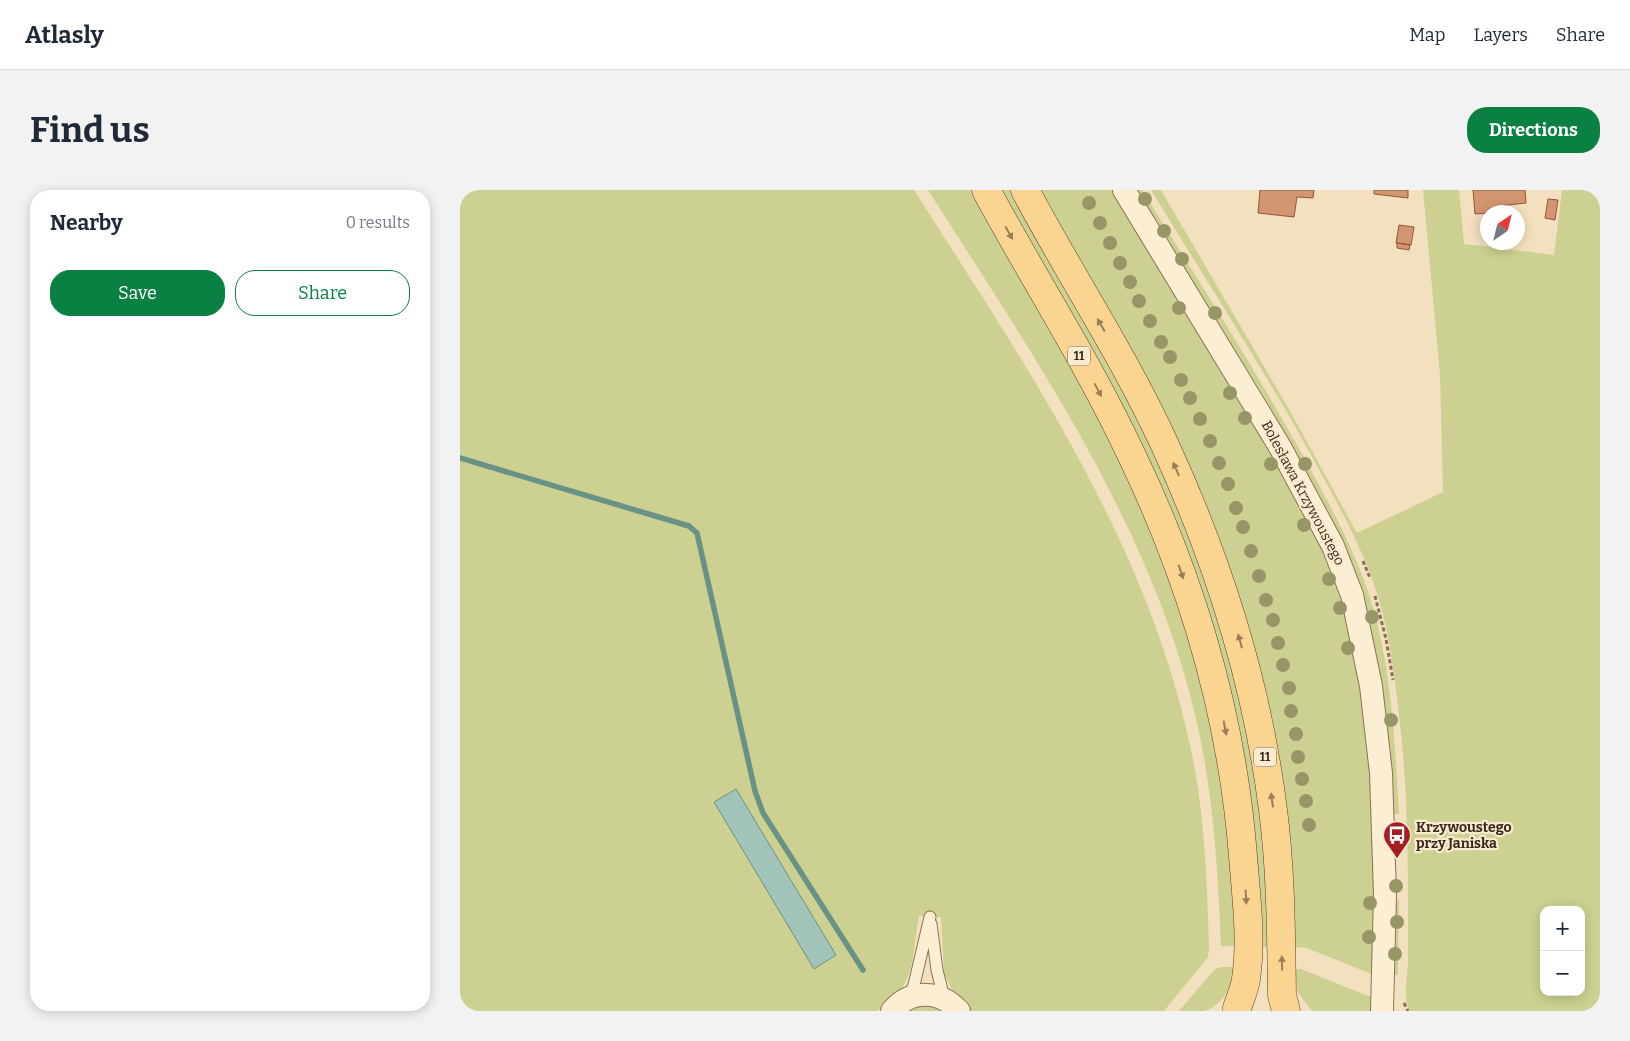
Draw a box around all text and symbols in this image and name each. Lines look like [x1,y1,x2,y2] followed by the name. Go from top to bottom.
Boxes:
[25,21,104,49] text: Atlasly
[1409,24,1445,46] text: Map
[1473,24,1528,46] text: Layers
[1556,24,1605,46] text: Share
[1467,107,1600,153] button: Directions
[30,109,150,151] text: Find us
[1480,205,1525,250] north arrow
[50,210,123,236] text: Nearby
[346,213,410,232] text: 0 results
[1005,226,1014,239] one-way arrow
[50,270,225,316] button: Save
[235,270,410,316] button: Share
[1096,318,1105,331] one-way arrow
[1068,347,1090,366] road number: 11
[1094,382,1102,397] one-way arrow
[1258,418,1348,568] street label: Bolesława Krzywoustego
[1171,462,1179,476] one-way arrow
[1177,565,1185,580] one-way arrow
[1235,634,1243,649] one-way arrow
[1221,721,1229,737] one-way arrow
[1254,748,1276,766] road number: 11
[1268,792,1276,808] one-way arrow
[1416,819,1512,852] place label: Krzywoustego przy Janiska
[1382,820,1412,859] bus stop icon: Krzywoustego przy Janiska
[1242,889,1250,905] one-way arrow
[1540,906,1585,996] map controls
[1540,906,1585,951] button: +
[1540,951,1585,996] button: −
[1278,954,1286,970] one-way arrow

